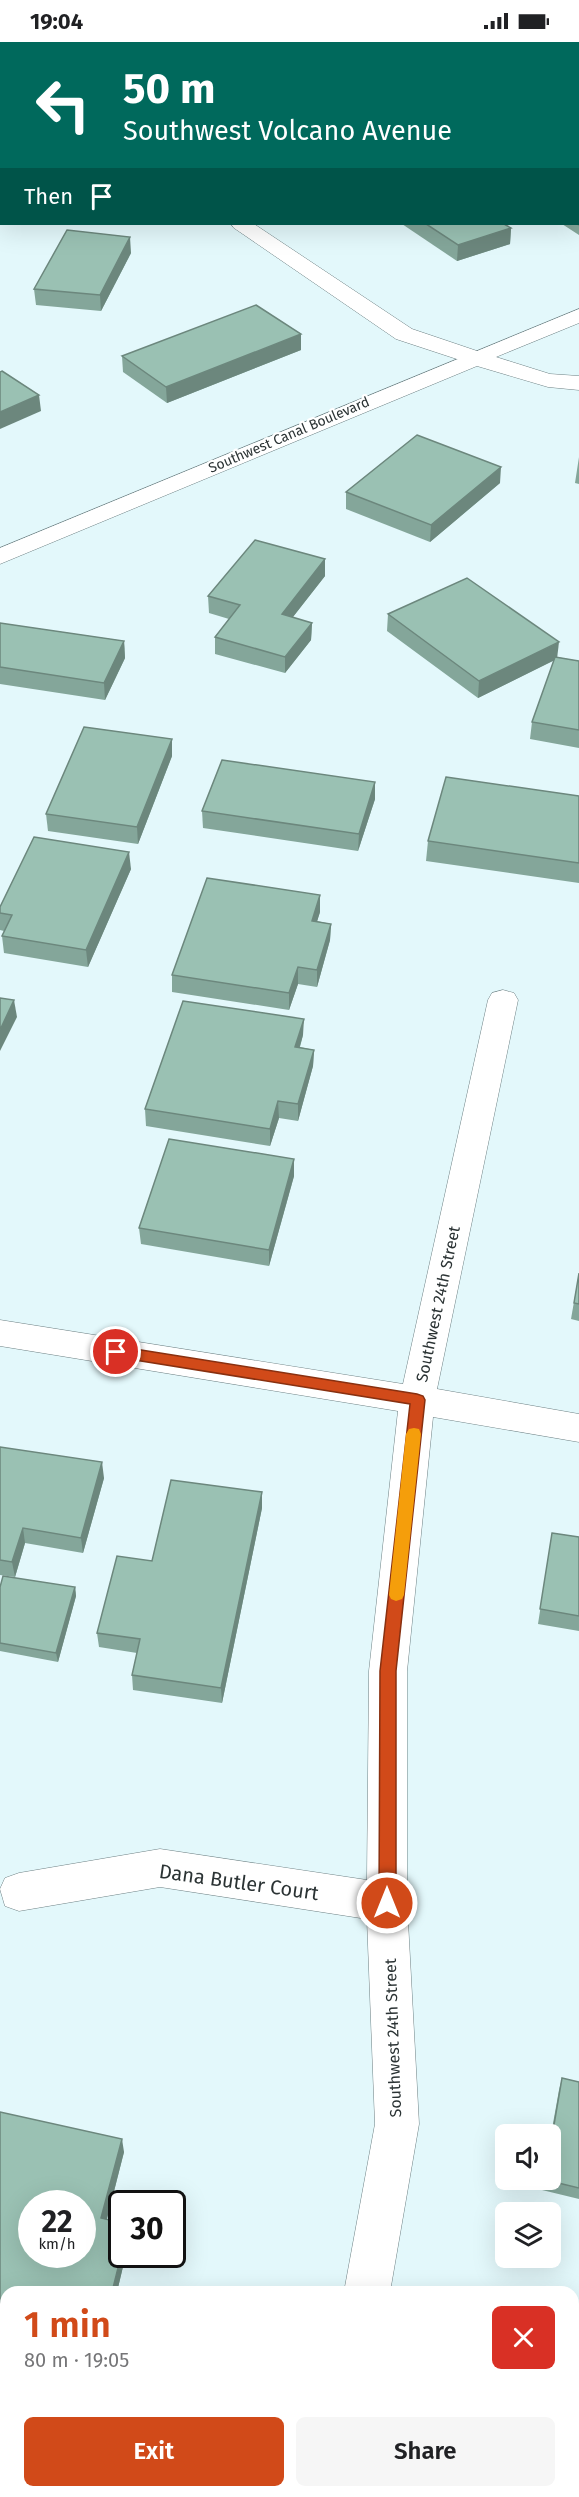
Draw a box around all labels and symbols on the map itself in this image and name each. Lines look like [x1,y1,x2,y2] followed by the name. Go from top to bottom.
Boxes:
[206,393,372,477] street label: Southwest Canal Boulevard
[412,1224,464,1384] street label: Southwest 24th Street
[90,1326,141,1377] pin
[158,1859,321,1905] street label: Dana Butler Court
[355,1871,419,1935] position arrow
[381,1958,405,2118] street label: Southwest 24th Street
[108,2190,186,2268] speed limit sign: 30

